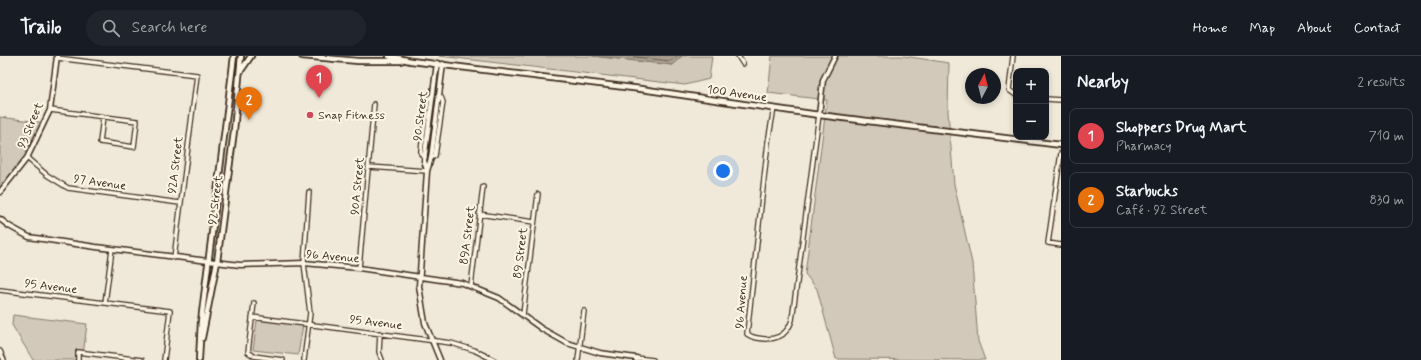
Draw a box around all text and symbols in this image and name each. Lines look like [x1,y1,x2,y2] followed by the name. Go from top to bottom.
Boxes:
[86,10,366,46] search box
[20,15,62,40] text: Trailo
[100,17,122,39] icon: search
[132,18,207,38] text: Search here
[1193,19,1227,37] text: Home
[1249,19,1275,37] text: Map
[1297,19,1332,37] text: About
[1354,19,1401,37] text: Contact
[306,65,332,98] pin: 1
[965,68,1001,104] north arrow
[1013,68,1049,140] map controls
[1013,68,1049,104] button: +
[1077,71,1129,93] text: Nearby
[1358,74,1405,91] text: 2 results
[706,82,768,106] street label: 100 Avenue
[236,87,262,120] pin: 2
[410,90,432,142] street label: 90 Street
[14,100,48,151] street label: 93 Street
[1013,104,1049,140] button: −
[318,108,385,124] place label: Snap Fitness
[305,110,315,120] marker: Snap Fitness
[1116,118,1246,138] text: Shoppers Drug Mart
[1088,128,1094,145] text: 1
[1369,128,1404,145] text: 710 m
[165,136,187,195] street label: 92A Street
[1116,138,1172,155] text: Pharmacy
[347,156,369,216] street label: 90A Street
[713,161,733,181] your location
[73,171,127,195] street label: 97 Avenue
[205,174,227,226] street label: 92 Street
[1116,182,1178,202] text: Starbucks
[1088,192,1094,209] text: 2
[1369,192,1404,209] text: 830 m
[1116,202,1207,219] text: Café · 92 Street
[456,205,480,266] street label: 89A Street
[510,227,532,280] street label: 89 Street
[306,247,360,267] street label: 96 Avenue
[732,275,752,329] street label: 96 Avenue
[24,276,78,298] street label: 95 Avenue
[349,312,403,334] street label: 95 Avenue

